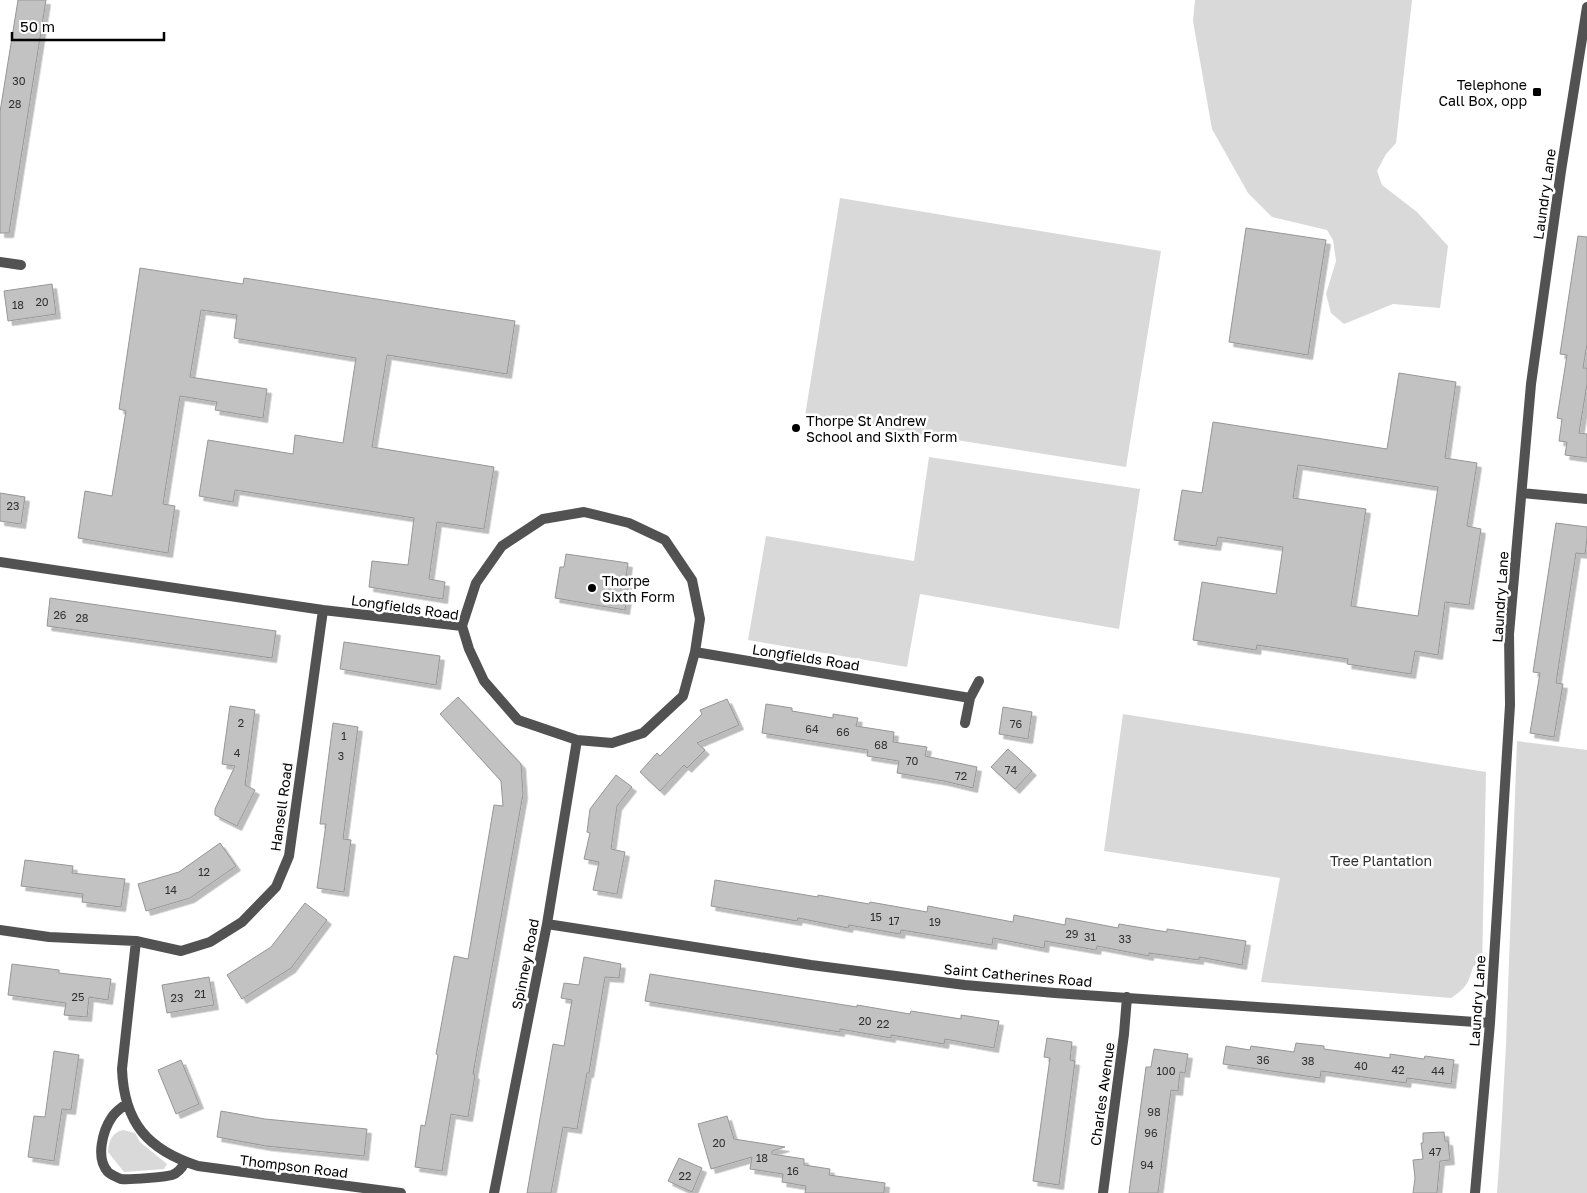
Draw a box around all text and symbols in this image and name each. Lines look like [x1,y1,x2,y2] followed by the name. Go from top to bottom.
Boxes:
[12,10,165,42] scale bar
[20,17,55,35] text: 50 m
[12,74,26,87] house number: 30
[1438,76,1527,109] place label: Telephone Call Box, opp
[1531,86,1543,98] marker: Telephone Call Box, opp
[8,97,22,110] house number: 28
[1529,147,1559,241] street label: Laundry Lane
[35,295,49,308] house number: 20
[12,298,24,311] house number: 18
[806,412,957,445] place label: Thorpe St Andrew School and Sixth Form
[790,422,802,434] marker: Thorpe St Andrew School and Sixth Form
[7,499,19,512] house number: 23
[1488,551,1512,643] street label: Laundry Lane
[602,572,675,605] place label: Thorpe Sixth Form
[586,582,598,594] marker: Thorpe Sixth Form
[350,591,460,623] street label: Longfields Road
[53,608,67,621] house number: 26
[75,611,89,624] house number: 28
[751,640,861,674] street label: Longfields Road
[238,716,244,729] house number: 2
[1010,717,1023,730] house number: 76
[805,722,819,735] house number: 64
[836,725,850,738] house number: 66
[341,729,347,742] house number: 1
[874,738,888,751] house number: 68
[234,746,241,759] house number: 4
[338,749,344,762] house number: 3
[906,754,919,767] house number: 70
[266,762,296,852] street label: Hansell Road
[1005,763,1018,776] house number: 74
[955,769,967,782] house number: 72
[1330,852,1432,869] park label: Tree Plantation
[198,865,210,878] house number: 12
[165,883,177,896] house number: 14
[870,910,882,923] house number: 15
[888,914,900,927] house number: 17
[929,915,941,928] house number: 19
[508,917,542,1011] street label: Spinney Road
[1065,927,1079,940] house number: 29
[1084,930,1096,943] house number: 31
[1119,932,1131,945] house number: 33
[1465,955,1489,1047] street label: Laundry Lane
[943,960,1093,990] street label: Saint Catherines Road
[194,987,206,1000] house number: 21
[72,990,84,1003] house number: 25
[171,991,183,1004] house number: 23
[858,1014,872,1027] house number: 20
[877,1017,889,1030] house number: 22
[1086,1041,1118,1147] street label: Charles Avenue
[1256,1053,1270,1066] house number: 36
[1301,1054,1315,1067] house number: 38
[1354,1059,1368,1072] house number: 40
[1391,1063,1405,1076] house number: 42
[1157,1064,1176,1077] house number: 100
[1431,1064,1445,1077] house number: 44
[1147,1105,1161,1118] house number: 98
[1144,1126,1158,1139] house number: 96
[712,1136,726,1149] house number: 20
[1429,1145,1441,1158] house number: 47
[239,1151,349,1181] street label: Thompson Road
[756,1151,768,1164] house number: 18
[1140,1158,1154,1171] house number: 94
[787,1164,799,1177] house number: 16
[679,1169,691,1182] house number: 22

